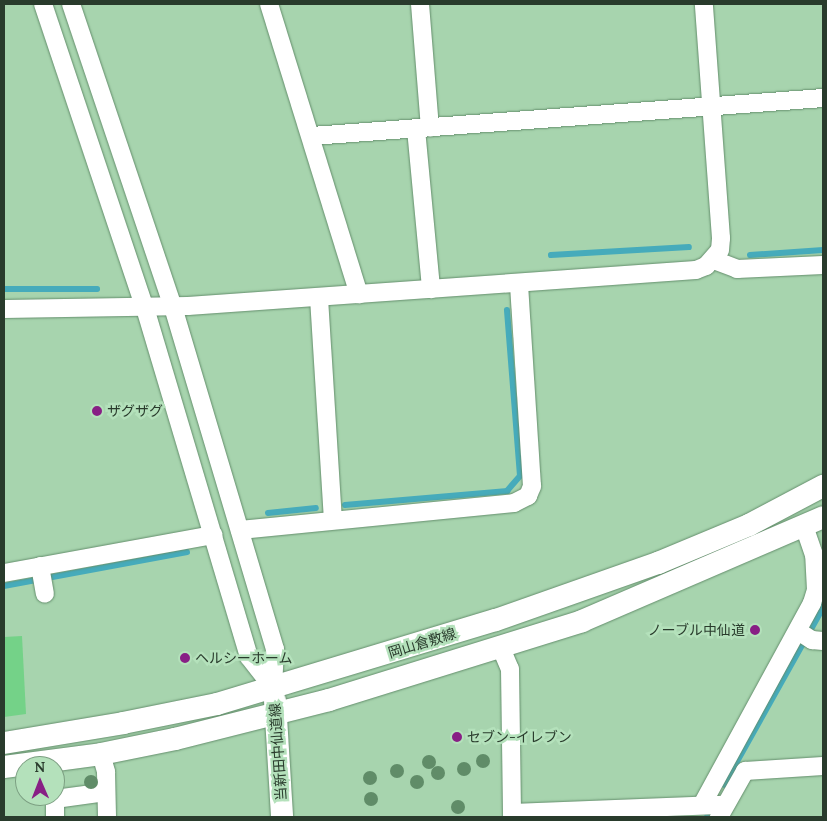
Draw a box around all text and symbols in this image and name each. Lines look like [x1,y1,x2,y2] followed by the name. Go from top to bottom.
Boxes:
[107,403,163,419] place label: ザグザグ
[91,405,103,417] marker: ザグザグ
[647,622,745,638] place label: ノーブル中仙道
[749,624,761,636] marker: ノーブル中仙道
[386,625,458,661] street label: 岡山倉敷線
[195,650,293,666] place label: ヘルシーホーム
[179,652,191,664] marker: ヘルシーホーム
[266,703,290,801] street label: 当新田中仙道線
[467,729,572,745] place label: セブン-イレブン
[451,731,463,743] marker: セブン-イレブン
[15,756,65,806] north arrow
[34,758,45,776] text: N

